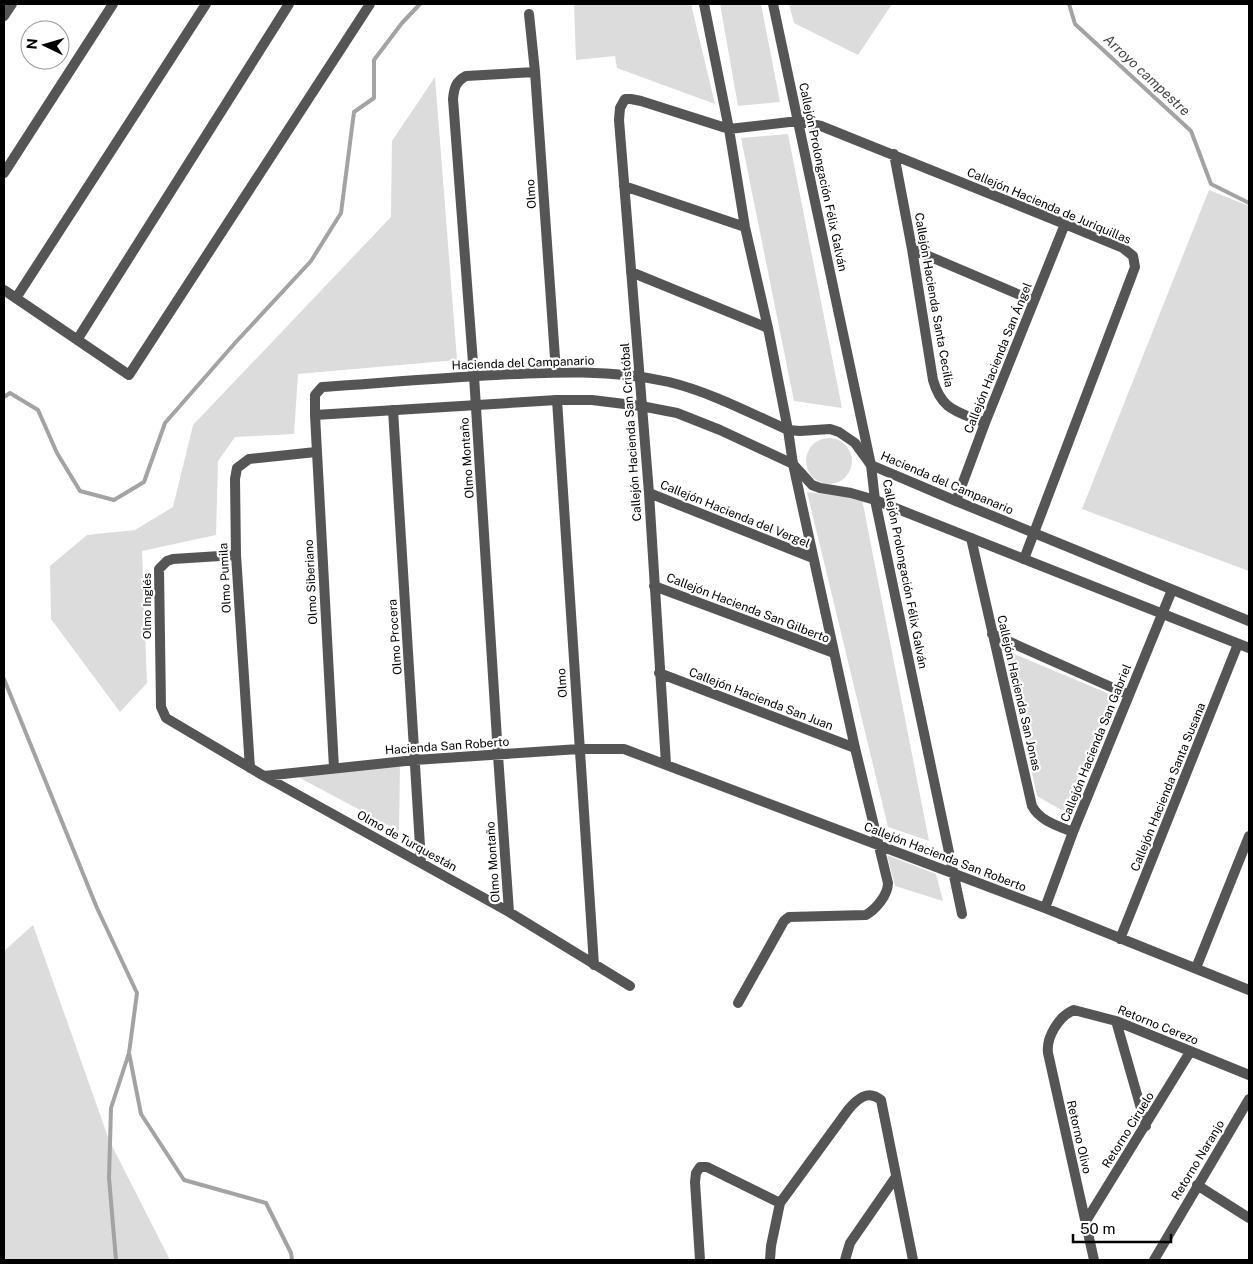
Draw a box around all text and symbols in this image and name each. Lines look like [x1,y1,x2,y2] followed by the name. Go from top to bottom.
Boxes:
[20,20,70,70] north arrow
[1101,31,1194,119] water label: Arroyo campestre
[24,38,40,50] text: N
[796,81,850,273] street label: Callejón Prolongación Félix Galván
[965,165,1133,247] street label: Callejón Hacienda de Juriquillas
[523,179,539,209] street label: Olmo
[912,212,956,388] street label: Callejón Hacienda Santa Cecilia
[961,280,1035,435] street label: Callejón Hacienda San Ángel
[618,342,644,522] street label: Callejón Hacienda San Cristóbal
[451,354,595,372] street label: Hacienda del Campanario
[457,417,477,499] street label: Olmo Montaño
[879,449,1016,517] street label: Hacienda del Campanario
[658,477,812,551] street label: Callejón Hacienda del Vergel
[880,478,930,670] street label: Callejón Prolongación Félix Galván
[302,539,320,625] street label: Olmo Siberiano
[216,542,234,614] street label: Olmo Pumila
[665,570,832,646] street label: Callejón Hacienda San Gilberto
[140,573,154,639] street label: Olmo Inglés
[385,599,405,675] street label: Olmo Procera
[994,614,1044,772] street label: Callejón Hacienda San Jonas
[1058,662,1134,824] street label: Callejón Hacienda San Gabriel
[687,665,835,733] street label: Callejón Hacienda San Juan
[554,668,570,698] street label: Olmo
[1128,701,1208,873] street label: Callejón Hacienda Santa Susana
[384,735,510,757] street label: Hacienda San Roberto
[355,808,459,874] street label: Olmo de Turquestán
[862,820,1028,895] street label: Callejón Hacienda San Roberto
[483,821,503,903] street label: Olmo Montaño
[1116,1002,1201,1048] street label: Retorno Cerezo
[1099,1089,1157,1171] street label: Retorno Ciruelo
[1064,1099,1094,1175] street label: Retorno Olivo
[1169,1117,1227,1202] street label: Retorno Naranjo
[1073,1212,1170,1244] scale bar
[1080,1220,1115,1237] text: 50 m

